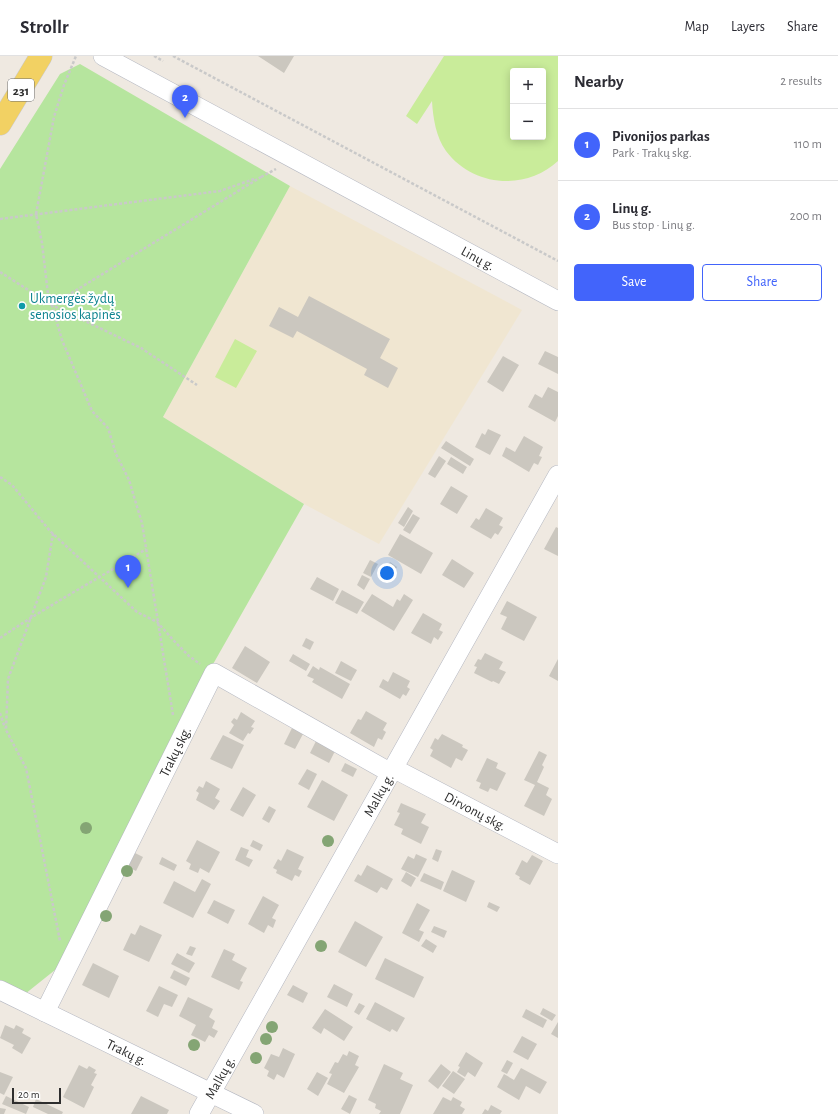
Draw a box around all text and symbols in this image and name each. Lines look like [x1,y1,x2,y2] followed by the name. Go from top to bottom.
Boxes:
[20,18,69,37] text: Strollr
[684,20,709,34] text: Map
[731,20,765,34] text: Layers
[787,20,818,34] text: Share
[510,68,546,140] map controls
[510,68,546,104] button: +
[574,73,624,90] text: Nearby
[780,75,822,88] text: 2 results
[8,79,34,101] road number: 231
[172,85,198,118] pin: 2
[510,104,546,140] button: −
[612,129,710,144] text: Pivonijos parkas
[585,138,589,151] text: 1
[794,138,822,151] text: 110 m
[612,147,692,160] text: Park · Trakų skg.
[612,201,651,216] text: Linų g.
[584,210,590,223] text: 2
[790,210,822,223] text: 200 m
[612,219,695,232] text: Bus stop · Linų g.
[458,244,497,274] street label: Linų g.
[574,264,694,301] button: Save
[702,264,822,301] button: Share
[30,292,121,322] place label: Ukmergės žydų senosios kapinės
[17,301,27,311] marker: Ukmergės žydų senosios kapinės
[115,555,141,588] pin: 1
[377,563,397,583] your location
[157,725,194,779] street label: Trakų skg.
[362,772,397,819] street label: Malkų g.
[442,790,508,834] street label: Dirvonų skg.
[104,1037,149,1068] street label: Trakų g.
[203,1054,238,1102] street label: Malkų g.
[12,1086,61,1105] scale bar
[18,1089,39,1100] text: 20 m

